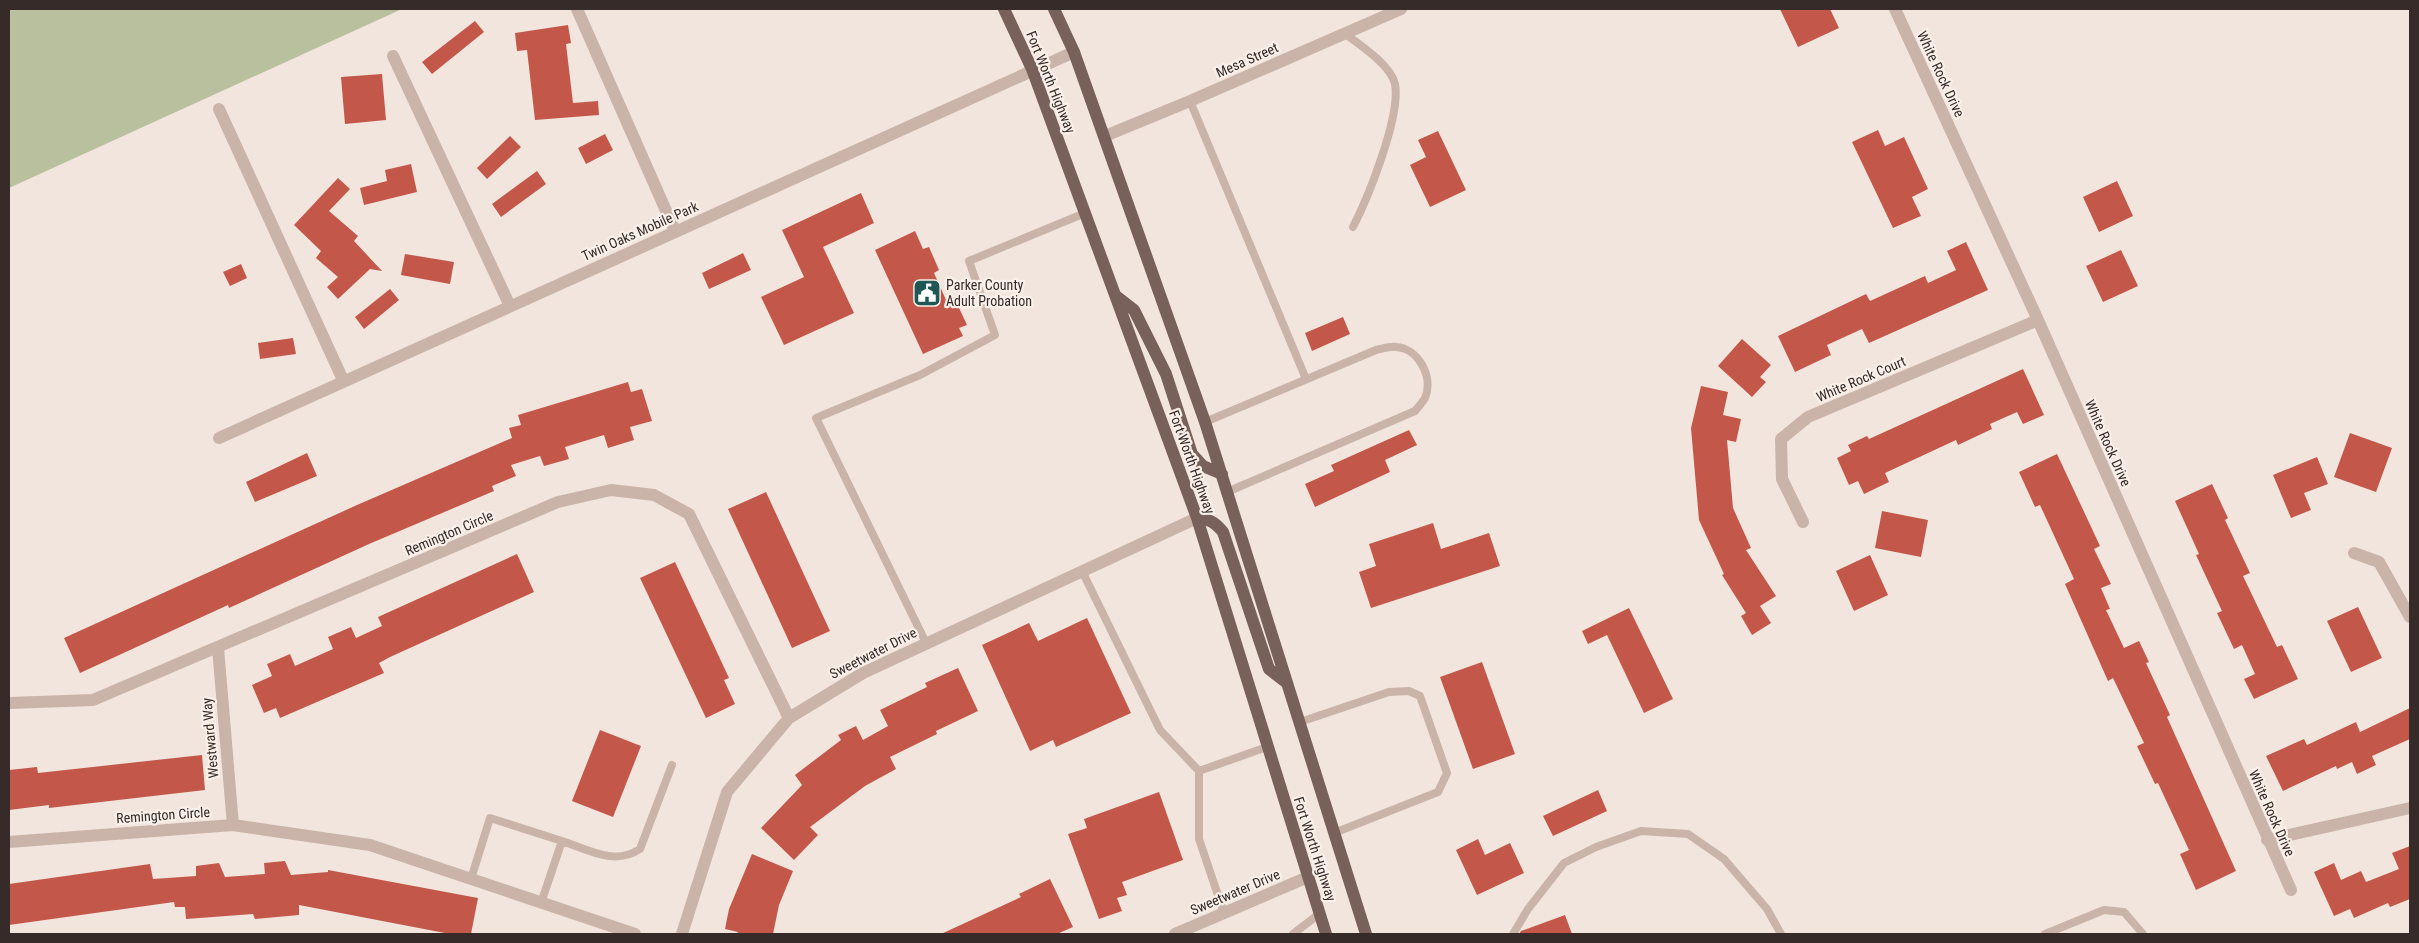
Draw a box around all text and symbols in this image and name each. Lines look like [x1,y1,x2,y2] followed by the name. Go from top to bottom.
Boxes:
[1023,29,1079,136] street label: Fort Worth Highway
[1914,29,1968,120] street label: White Rock Drive
[1213,39,1281,81] street label: Mesa Street
[579,198,701,264] street label: Twin Oaks Mobile Park
[946,277,1032,309] place label: Parker County Adult Probation
[912,278,942,308] public building icon: Parker County Adult Probation
[1814,353,1908,405] street label: White Rock Court
[2082,397,2134,489] street label: White Rock Drive
[1166,408,1218,516] street label: Fort Worth Highway
[403,507,496,559] street label: Remington Circle
[827,624,920,682] street label: Sweetwater Drive
[199,697,221,779] street label: Westward Way
[2246,767,2298,859] street label: White Rock Drive
[1291,795,1339,903] street label: Fort Worth Highway
[116,804,211,826] street label: Remington Circle
[1188,866,1283,918] street label: Sweetwater Drive

